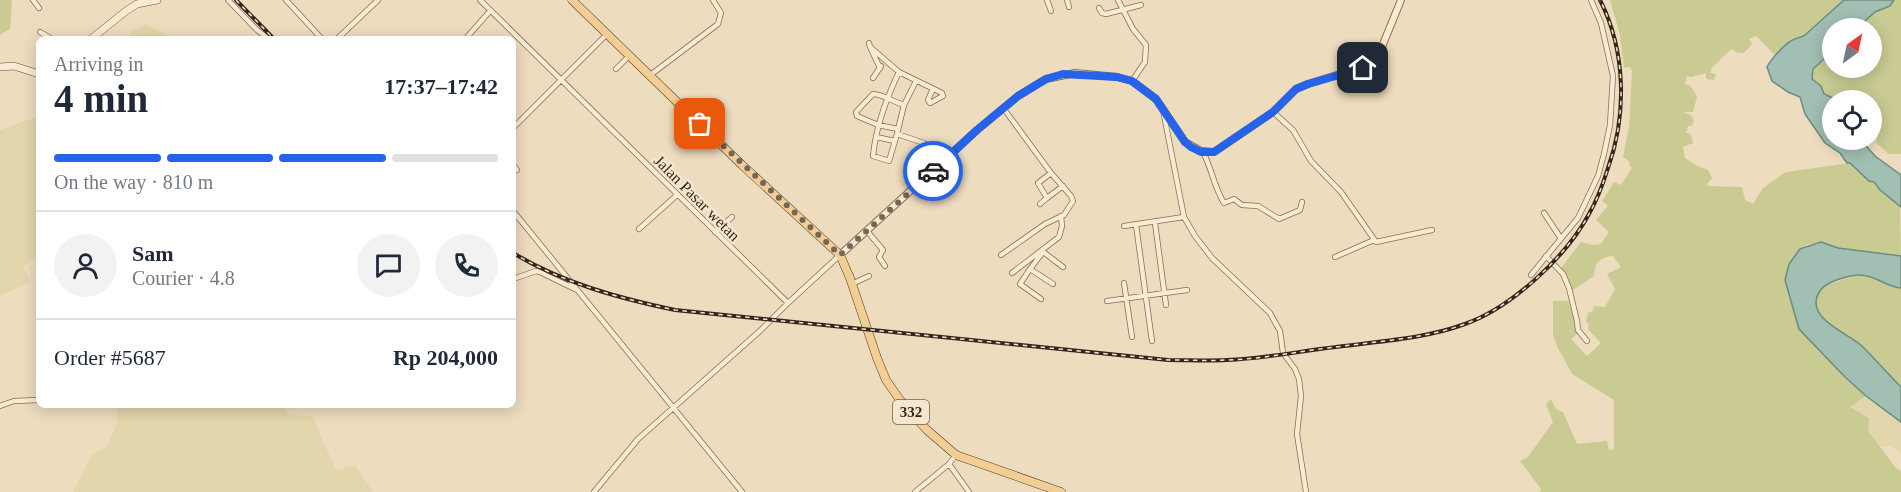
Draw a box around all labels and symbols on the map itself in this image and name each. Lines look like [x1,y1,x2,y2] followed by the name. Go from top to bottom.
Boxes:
[1822,18,1882,78] north arrow
[1337,42,1388,93] pin
[674,98,725,149] pin
[903,141,963,201] courier
[651,152,743,244] street label: Jalan Pasar wetan
[893,400,929,424] road number: 332

